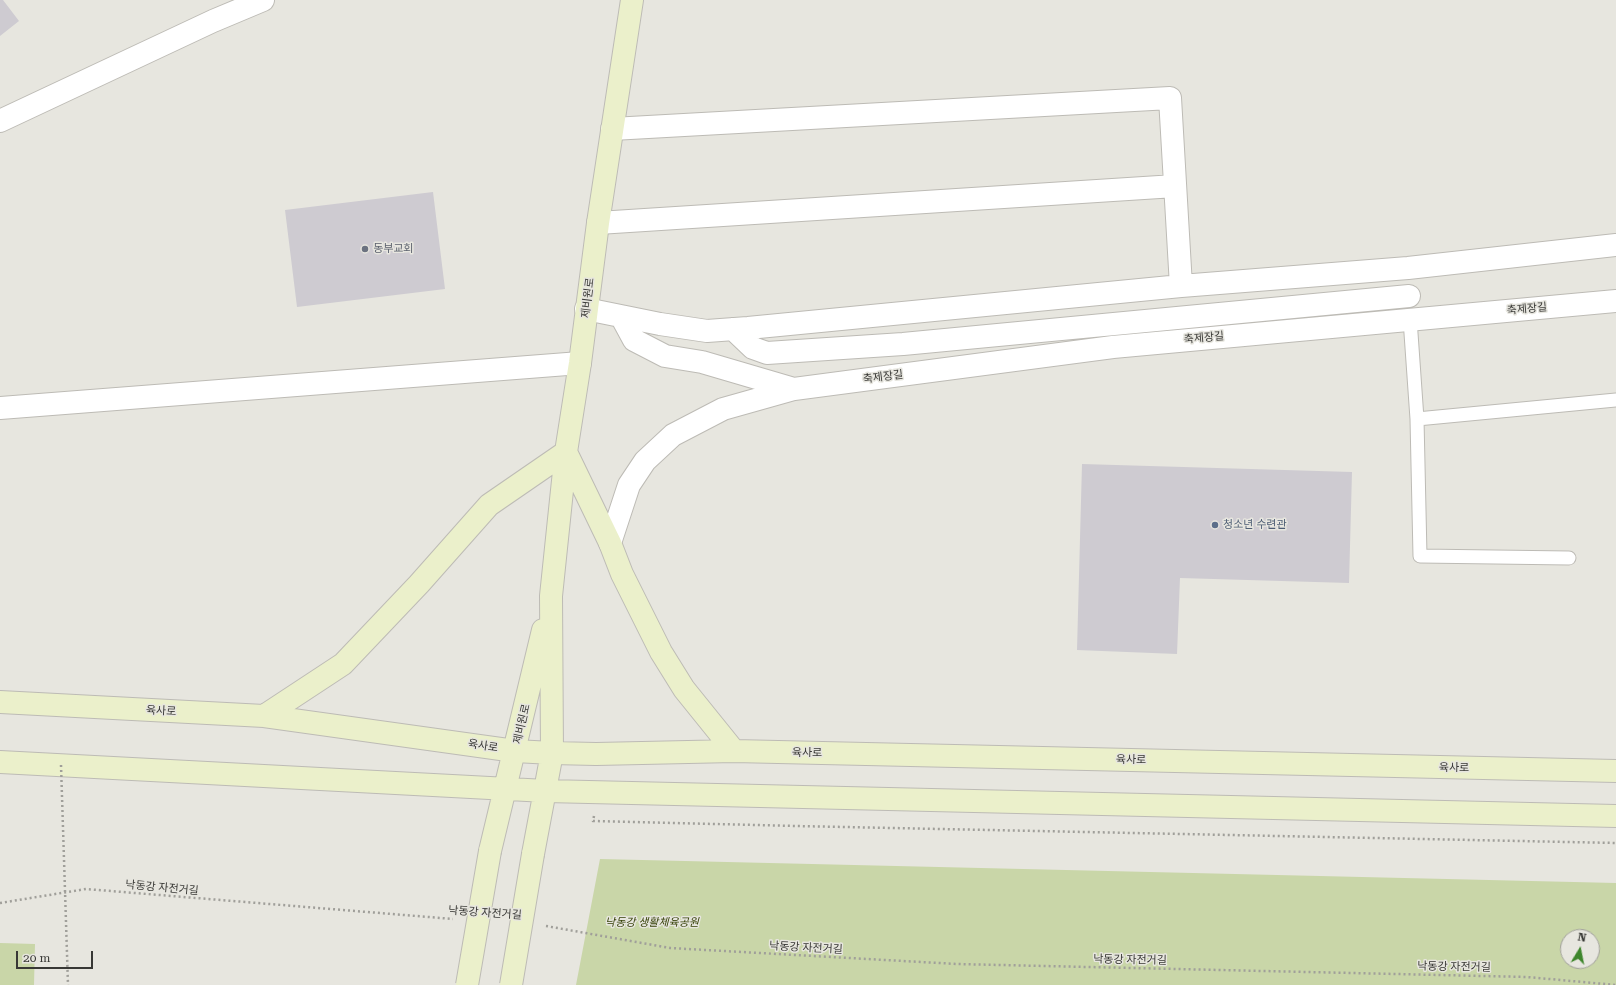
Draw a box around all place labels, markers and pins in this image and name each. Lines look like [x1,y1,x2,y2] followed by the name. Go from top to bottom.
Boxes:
[373,242,413,256] place label: 동부교회
[360,244,370,254] marker: 동부교회
[1223,518,1287,532] place label: 청소년 수련관
[1210,520,1220,530] marker: 청소년 수련관

